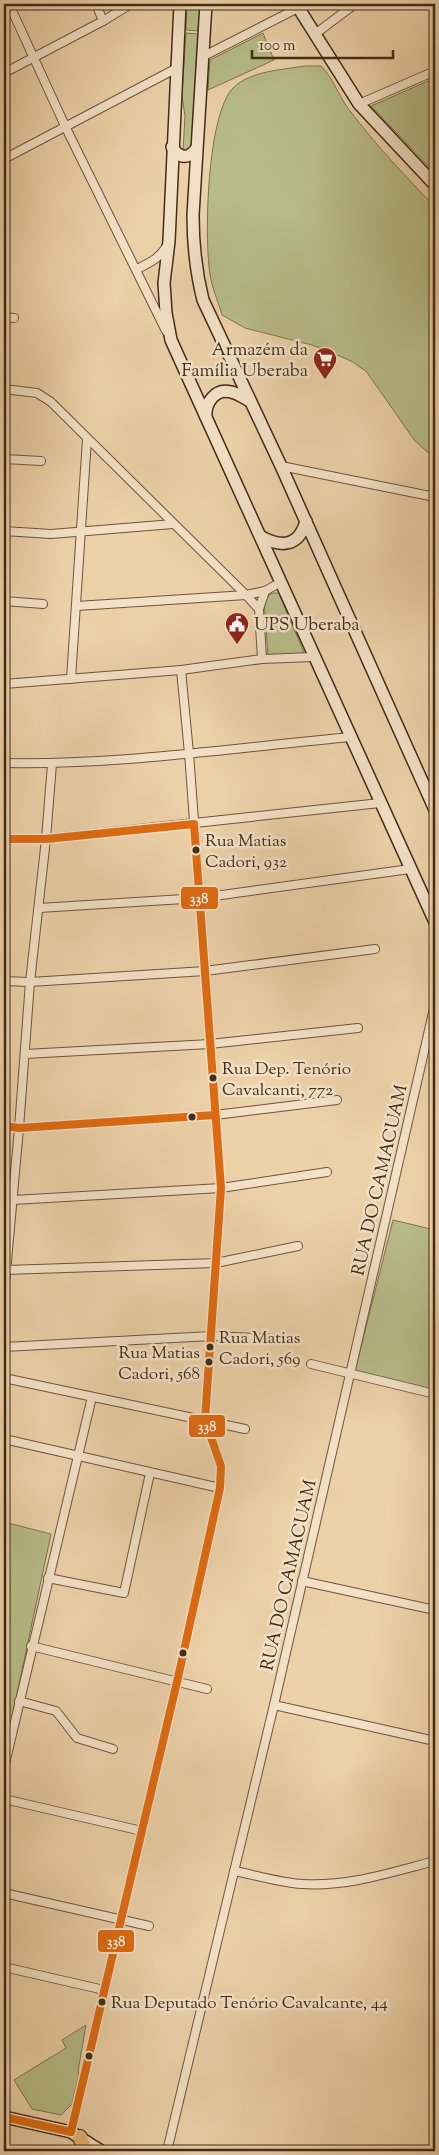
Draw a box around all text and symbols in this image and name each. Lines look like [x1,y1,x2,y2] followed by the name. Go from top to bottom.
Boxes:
[252,28,393,60] scale bar
[259,36,296,57] text: 100 m
[182,338,308,385] place label: Armazém da Família Uberaba
[312,346,338,380] supermarket icon: Armazém da Família Uberaba
[224,611,250,645] public building icon: UPS Uberaba
[254,613,360,639] place label: UPS Uberaba
[205,830,287,875] place label: Rua Matias Cadori, 932
[191,845,201,855] marker: Rua Matias Cadori, 932
[180,886,219,910] line badge: 338
[190,890,208,910] text: 338
[222,1058,351,1103] place label: Rua Dep. Tenório Cavalcanti, 772
[208,1073,218,1083] marker: Rua Dep. Tenório Cavalcanti, 772
[346,1082,416,1279] street label: RUA DO CAMACUAM
[187,1112,197,1122] unlabelled marker
[219,1327,301,1372] place label: Rua Matias Cadori, 569
[118,1342,200,1387] place label: Rua Matias Cadori, 568
[205,1342,215,1352] marker: Rua Matias Cadori, 569
[204,1357,214,1367] marker: Rua Matias Cadori, 568
[188,1414,226,1438] line badge: 338
[198,1418,216,1438] text: 338
[255,1477,325,1674] street label: RUA DO CAMACUAM
[178,1648,188,1658] unlabelled marker
[97,1929,135,1953] line badge: 338
[107,1933,125,1953] text: 338
[111,1992,388,2016] place label: Rua Deputado Tenório Cavalcante, 44
[97,1997,107,2007] marker: Rua Deputado Tenório Cavalcante, 44
[84,2051,94,2061] unlabelled marker

